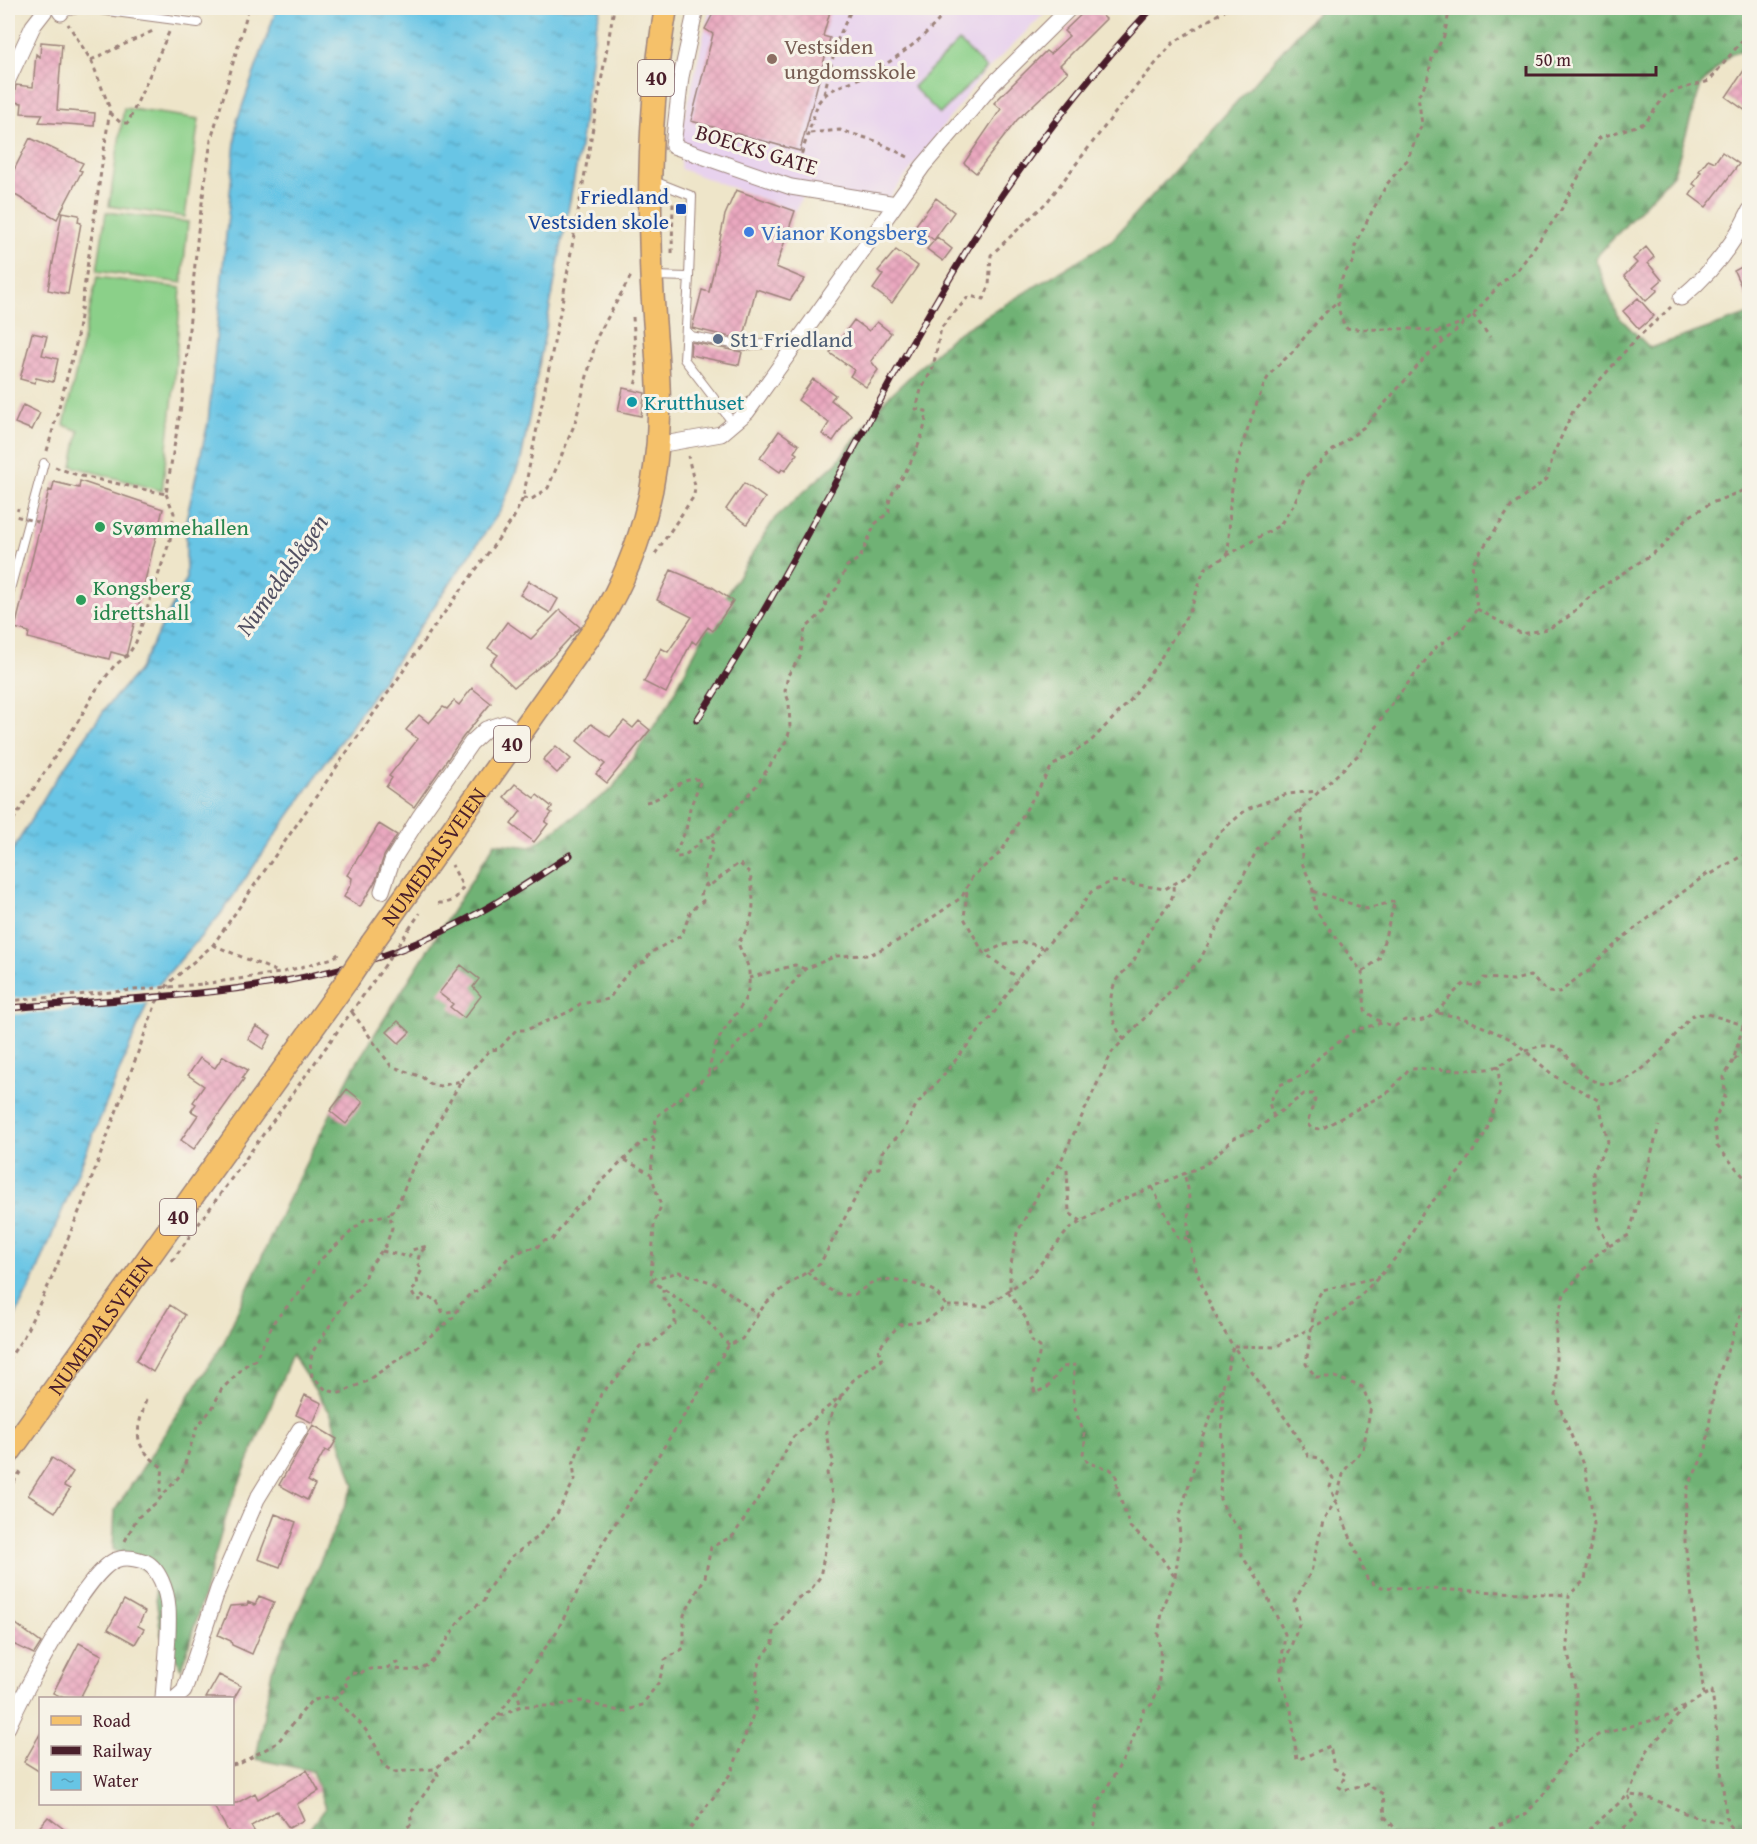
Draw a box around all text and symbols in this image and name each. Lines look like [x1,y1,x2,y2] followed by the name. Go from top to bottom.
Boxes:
[784,30,916,87] place label: Vestsiden ungdomsskole
[1526,39,1656,77] scale bar
[1535,46,1571,73] text: 50 m
[765,52,779,66] marker: Vestsiden ungdomsskole
[638,60,674,96] road number: 40
[692,115,822,183] street label: BOECKS GATE
[528,180,669,237] place label: Friedland Vestsiden skole
[674,202,688,216] marker: Friedland Vestsiden skole
[761,216,928,248] place label: Vianor Kongsberg
[742,225,756,239] marker: Vianor Kongsberg
[730,323,853,355] place label: St1 Friedland
[711,332,725,346] marker: St1 Friedland
[644,386,745,418] place label: Krutthuset
[625,395,639,409] marker: Krutthuset
[226,507,336,643] water label: Numedalslågen
[112,511,250,543] place label: Svømmehallen
[93,520,107,534] marker: Svømmehallen
[93,571,191,628] place label: Kongsberg idrettshall
[74,593,88,607] marker: Kongsberg idrettshall
[494,726,530,762] road number: 40
[373,781,494,932] street label: NUMEDALSVEIEN
[160,1199,196,1235] road number: 40
[39,1250,161,1401] street label: NUMEDALSVEIEN
[39,1697,234,1805] legend
[93,1707,131,1734] text: Road
[93,1737,152,1764] text: Railway
[93,1767,139,1794] text: Water

